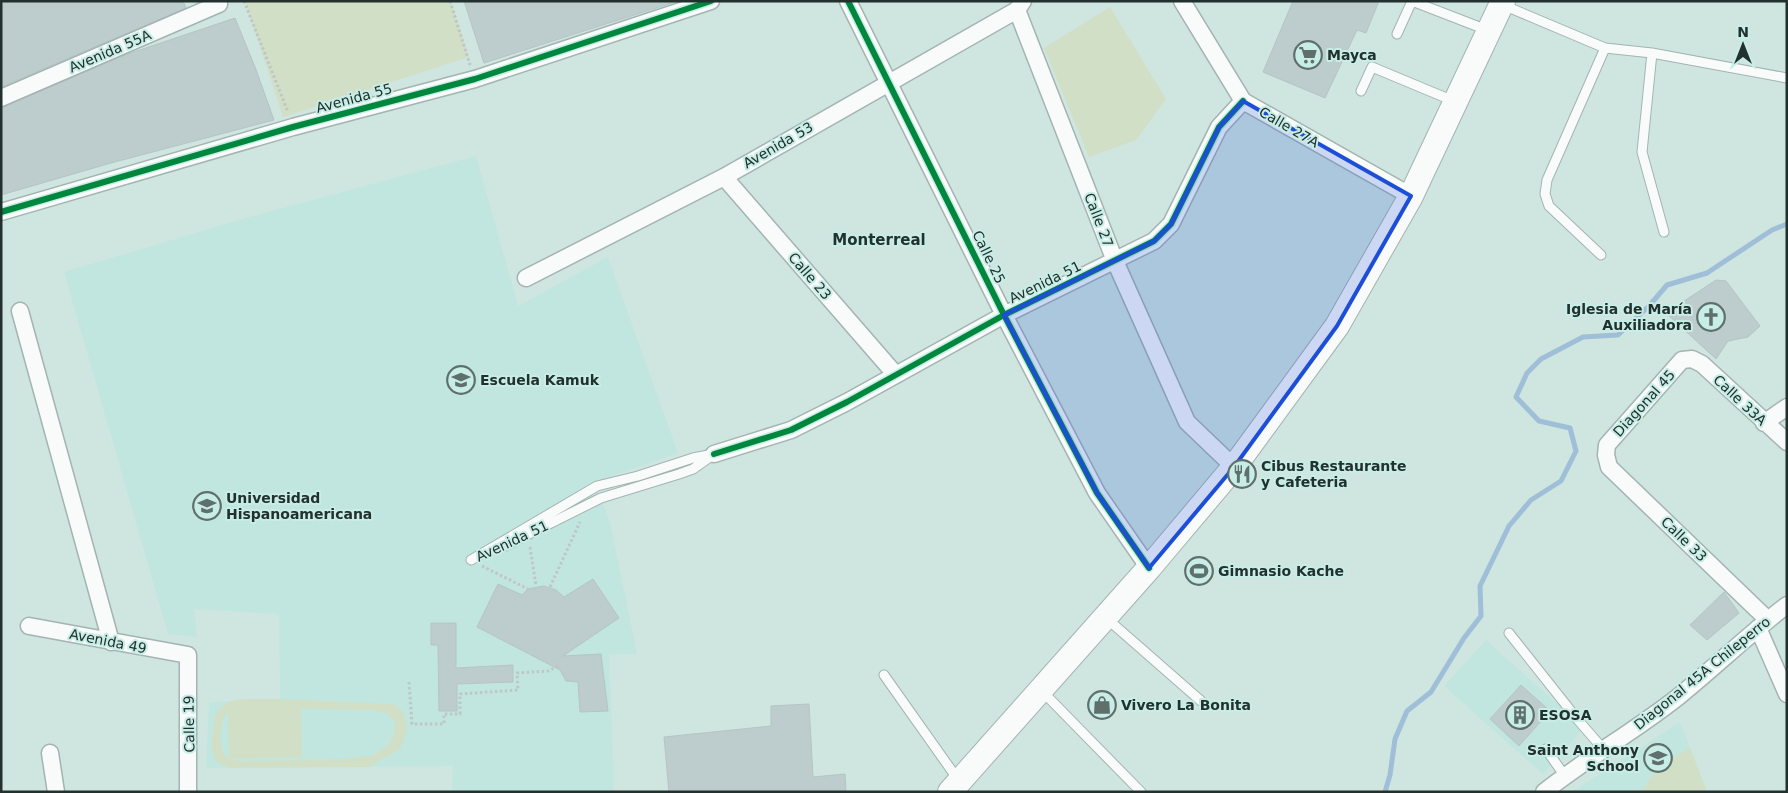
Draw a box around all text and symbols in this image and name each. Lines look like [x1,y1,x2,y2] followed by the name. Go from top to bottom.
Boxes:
[1718,20,1768,70] north arrow
[1737,24,1749,40] text: N
[66,26,154,76] street label: Avenida 55A
[1293,40,1323,70] supermarket icon: Mayca
[1327,47,1377,63] place label: Mayca
[314,80,394,116] street label: Avenida 55
[1256,103,1322,151] street label: Calle 27A
[740,119,816,171] street label: Avenida 53
[1081,191,1117,249] street label: Calle 27
[969,228,1009,286] street label: Calle 25
[832,231,926,249] district label: Monterreal
[785,249,835,303] street label: Calle 23
[1006,258,1084,306] street label: Avenida 51
[1566,301,1692,333] place label: Iglesia de María Auxiliadora
[1696,302,1726,332] church icon: Iglesia de María Auxiliadora
[446,365,476,395] school or university icon: Escuela Kamuk
[1610,366,1678,440] street label: Diagonal 45
[1710,371,1770,429] street label: Calle 33A
[480,372,600,388] place label: Escuela Kamuk
[1261,458,1407,490] place label: Cibus Restaurante y Cafeteria
[1227,459,1257,489] restaurant icon: Cibus Restaurante y Cafeteria
[226,490,372,522] place label: Universidad Hispanoamericana
[192,491,222,521] school or university icon: Universidad Hispanoamericana
[1658,513,1710,565] street label: Calle 33
[473,517,551,565] street label: Avenida 51
[1184,556,1214,586] sports icon: Gimnasio Kache
[1218,563,1344,579] place label: Gimnasio Kache
[1631,613,1773,733] street label: Diagonal 45A Chileperro
[68,626,148,656] street label: Avenida 49
[1087,690,1117,720] shop icon: Vivero La Bonita
[181,695,197,753] street label: Calle 19
[1121,697,1251,713] place label: Vivero La Bonita
[1505,700,1535,730] building icon: ESOSA
[1539,707,1592,723] place label: ESOSA
[1527,742,1639,774] place label: Saint Anthony School
[1643,743,1673,773] school or university icon: Saint Anthony School

